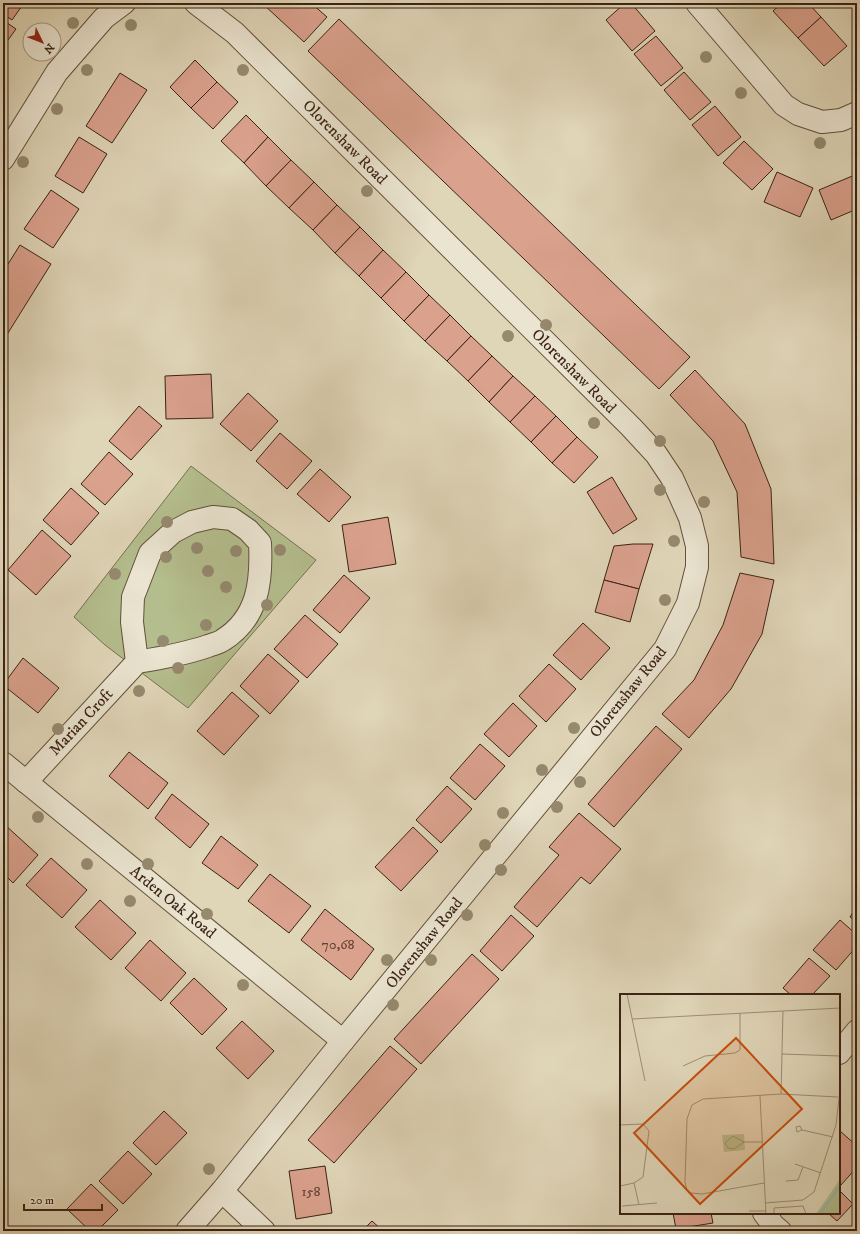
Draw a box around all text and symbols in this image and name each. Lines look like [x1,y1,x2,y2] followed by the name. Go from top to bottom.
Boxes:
[22,22,62,62] north arrow
[40,40,57,56] text: N
[298,95,392,189] street label: Olorenshaw Road
[527,324,621,418] street label: Olorenshaw Road
[585,642,671,742] street label: Olorenshaw Road
[45,684,117,760] street label: Marian Croft
[126,861,220,943] street label: Arden Oak Road
[381,893,467,993] street label: Olorenshaw Road
[322,936,354,954] house number: 70,68
[620,994,840,1214] inset map
[302,1183,320,1201] house number: 158
[24,1186,102,1212] scale bar
[30,1193,54,1208] text: 20 m

